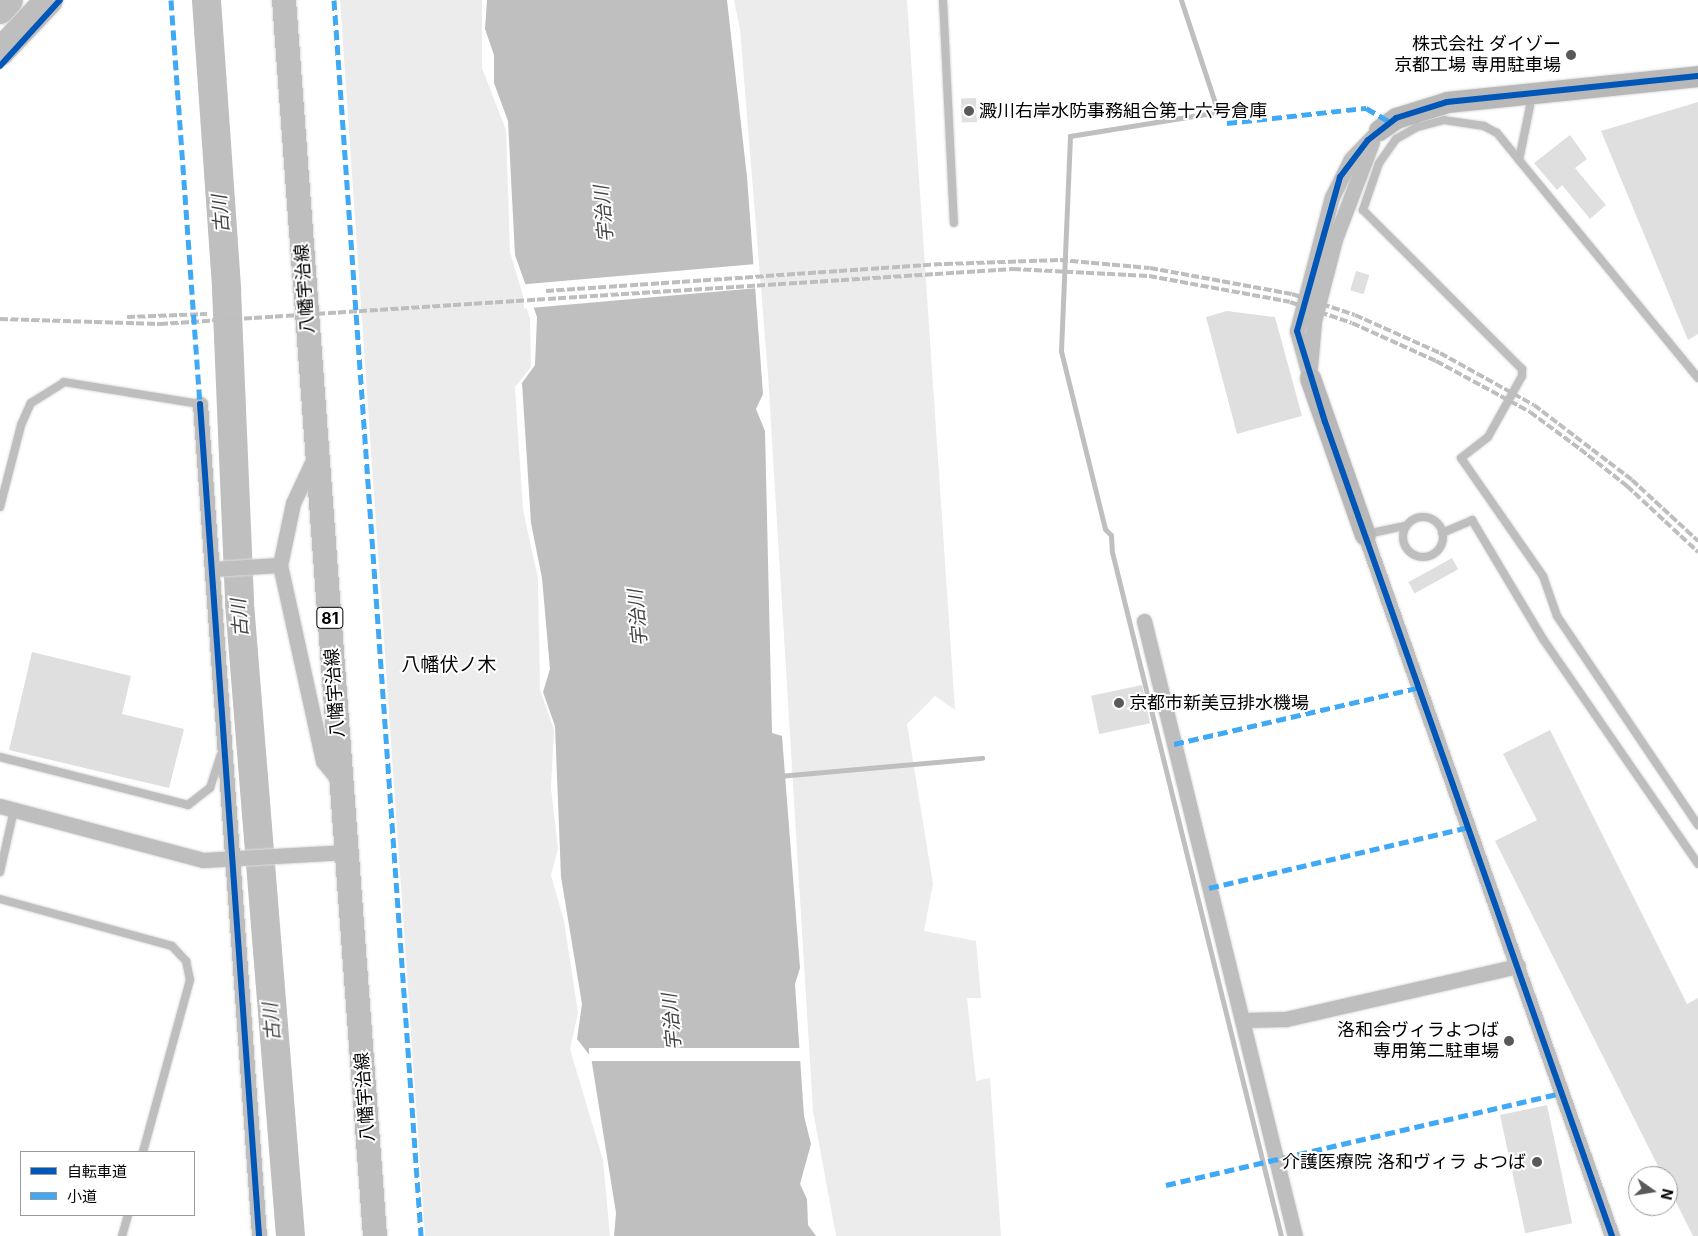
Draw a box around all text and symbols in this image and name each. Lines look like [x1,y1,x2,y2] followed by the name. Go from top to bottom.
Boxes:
[1394,34,1561,76] place label: 株式会社 ダイゾー 京都工場 専用駐車場
[1565,49,1577,61] marker: 株式会社 ダイゾー 京都工場 専用駐車場
[979,100,1267,122] place label: 澱川右岸水防事務組合第十六号倉庫
[963,105,975,117] marker: 澱川右岸水防事務組合第十六号倉庫
[590,185,618,243] water label: 宇治川
[208,194,234,234] water label: 古川
[291,243,319,335] street label: 八幡宇治線
[624,589,652,647] water label: 宇治川
[227,598,253,638] water label: 古川
[316,604,344,632] road number: 81
[321,647,349,739] street label: 八幡宇治線
[402,654,496,676] district label: 八幡伏ノ木
[1129,692,1309,714] place label: 京都市新美豆排水機場
[1113,697,1125,709] marker: 京都市新美豆排水機場
[658,993,686,1051] water label: 宇治川
[259,1002,285,1042] water label: 古川
[1337,1020,1499,1062] place label: 洛和会ヴィラよつば 専用第二駐車場
[1503,1035,1515,1047] marker: 洛和会ヴィラよつば 専用第二駐車場
[351,1051,379,1143] street label: 八幡宇治線
[20,1151,195,1216] legend
[1282,1151,1526,1173] place label: 介護医療院 洛和ヴィラ よつば
[1530,1155,1544,1169] marker: 介護医療院 洛和ヴィラ よつば
[67,1162,127,1181] text: 自転車道
[1628,1166,1678,1216] north arrow
[67,1187,97,1206] text: 小道
[1658,1187,1677,1201] text: N

